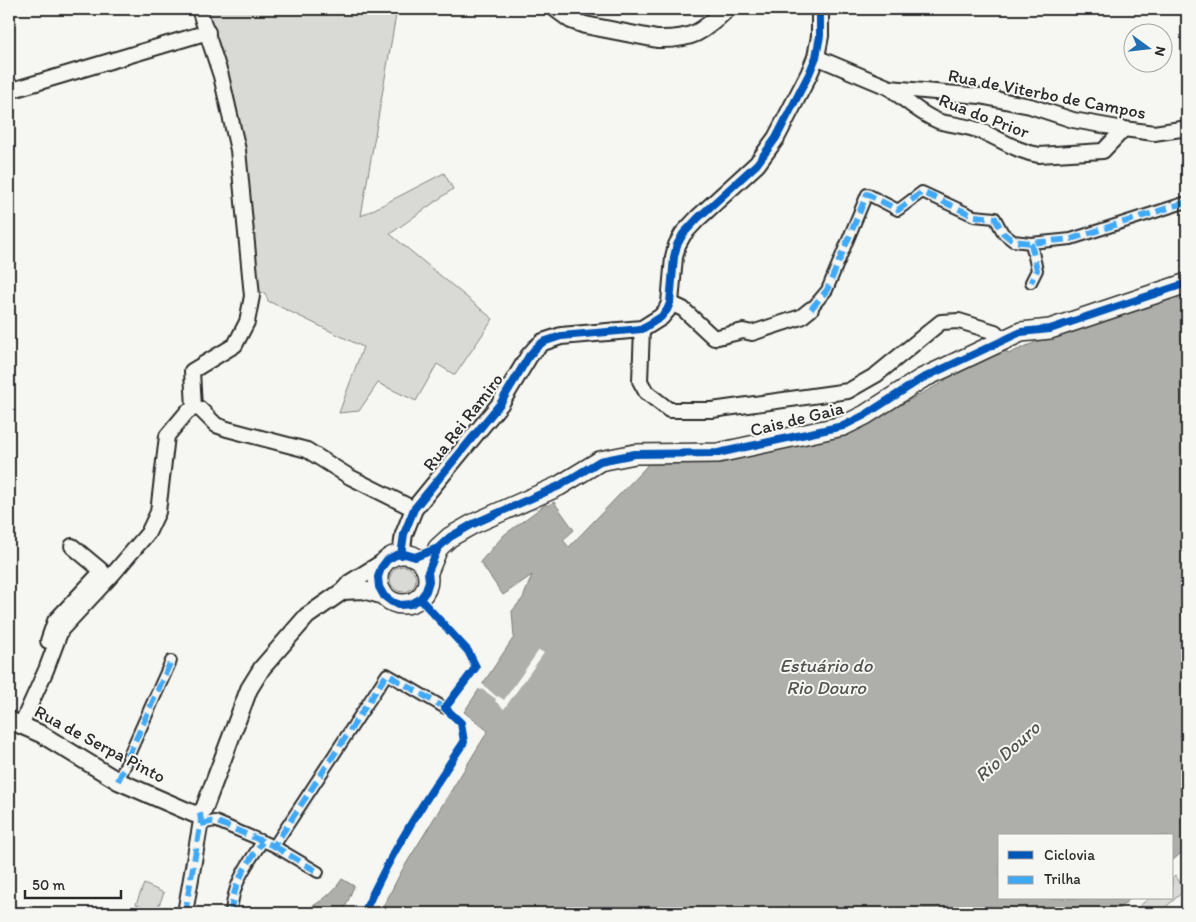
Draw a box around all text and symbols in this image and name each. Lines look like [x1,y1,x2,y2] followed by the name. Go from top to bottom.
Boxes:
[1124,22,1174,72] north arrow
[1151,44,1170,58] text: N
[946,64,1148,124] street label: Rua de Viterbo de Campos
[936,89,1033,144] street label: Rua do Prior
[418,369,508,475] street label: Rua Rei Ramiro
[748,397,847,441] street label: Cais de Gaia
[779,654,874,699] water label: Estuário do Rio Douro
[31,700,169,788] street label: Rua de Serpa Pinto
[970,715,1046,787] water label: Rio Douro
[998,834,1174,900] legend
[1044,846,1095,864] text: Ciclovia
[25,867,121,899] scale bar
[1044,870,1081,888] text: Trilha
[32,876,65,894] text: 50 m

